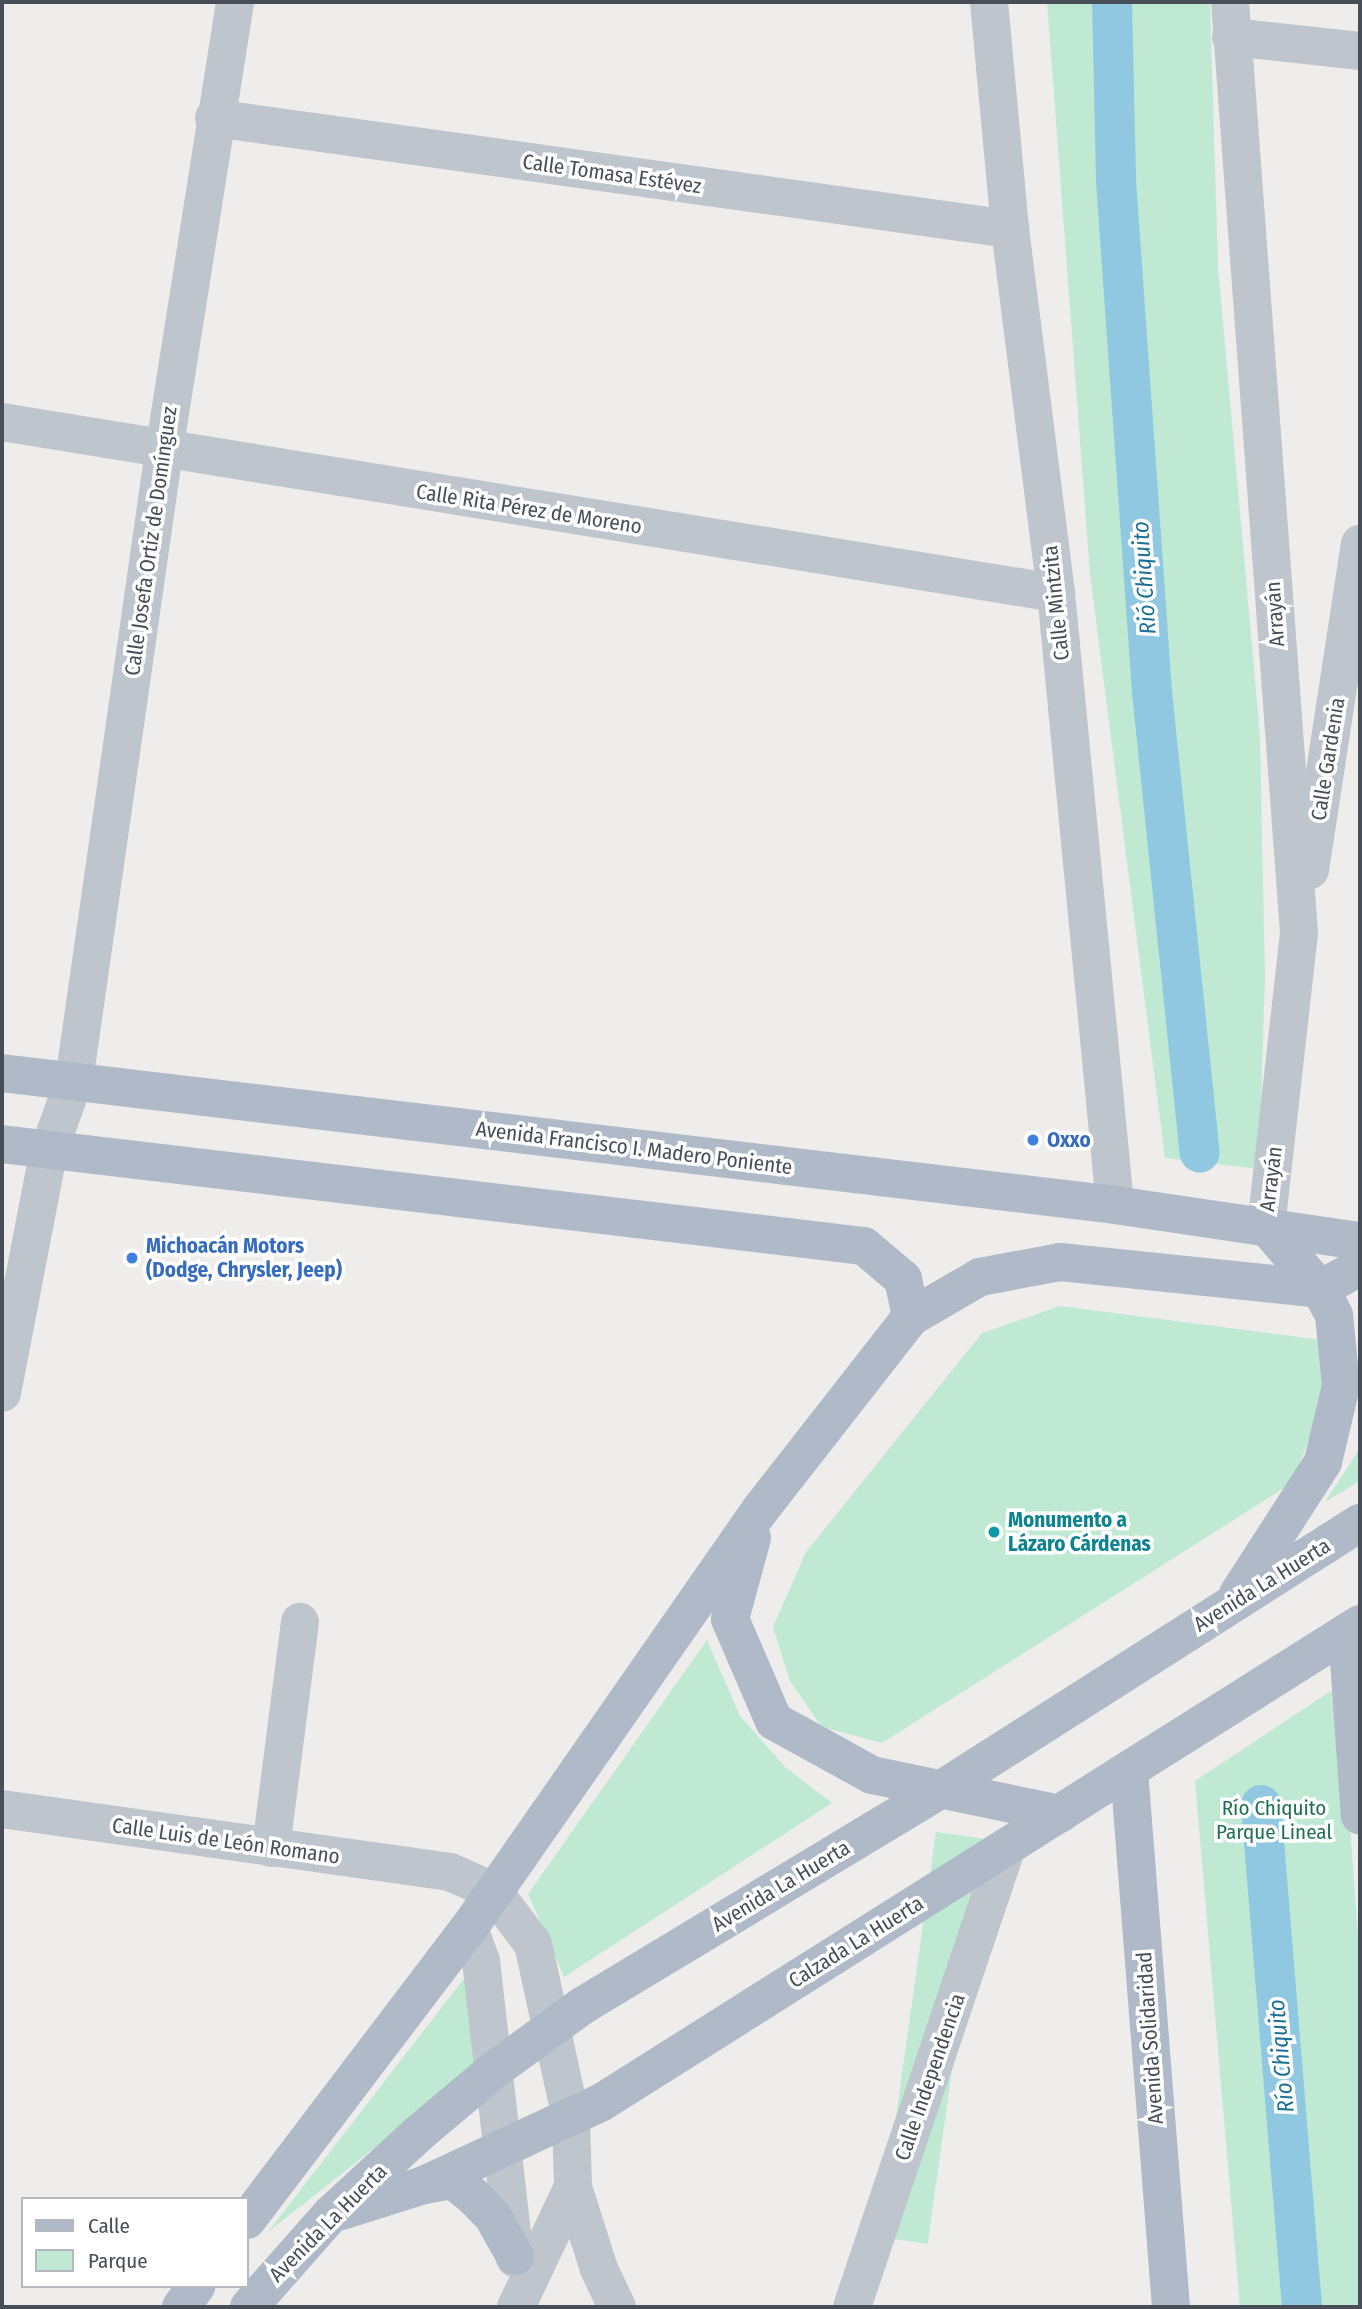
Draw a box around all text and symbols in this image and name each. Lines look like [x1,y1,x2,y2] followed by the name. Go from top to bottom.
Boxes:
[521,149,703,199] street label: Calle Tomasa Estévez
[120,405,182,677] street label: Calle Josefa Ortiz de Domínguez
[414,479,644,539] street label: Calle Rita Pérez de Moreno
[1126,520,1162,636] water label: Rió Chiquito
[1037,544,1075,662] street label: Calle Mintzita
[1260,580,1290,648] street label: Arrayán
[1306,696,1350,822] street label: Calle Gardenia
[474,1116,794,1180] street label: Avenida Francisco I. Madero Poniente
[1047,1127,1091,1153] place label: Oxxo
[1025,1132,1041,1148] marker: Oxxo
[1255,1145,1287,1213] street label: Arrayán
[146,1233,342,1283] place label: Michoacán Motors (Dodge, Chrysler, Jeep)
[124,1250,140,1266] marker: Michoacán Motors (Dodge, Chrysler, Jeep)
[1008,1507,1151,1557] place label: Monumento a Lázaro Cárdenas
[986,1524,1002,1540] marker: Monumento a Lázaro Cárdenas
[1189,1533,1335,1637] street label: Avenida La Huerta
[1216,1795,1332,1845] park label: Río Chiquito Parque Lineal
[111,1813,341,1869] street label: Calle Luis de León Romano
[708,1835,854,1937] street label: Avenida La Huerta
[784,1891,928,1993] street label: Calzada La Huerta
[1131,1951,1169,2125] street label: Avenida Solidaridad
[890,1990,970,2164] street label: Calle Independencia
[1262,1998,1300,2114] water label: Río Chiquito
[264,2159,392,2287] street label: Avenida La Huerta
[21,2197,248,2288] legend
[88,2213,130,2239] text: Calle
[88,2248,148,2274] text: Parque

